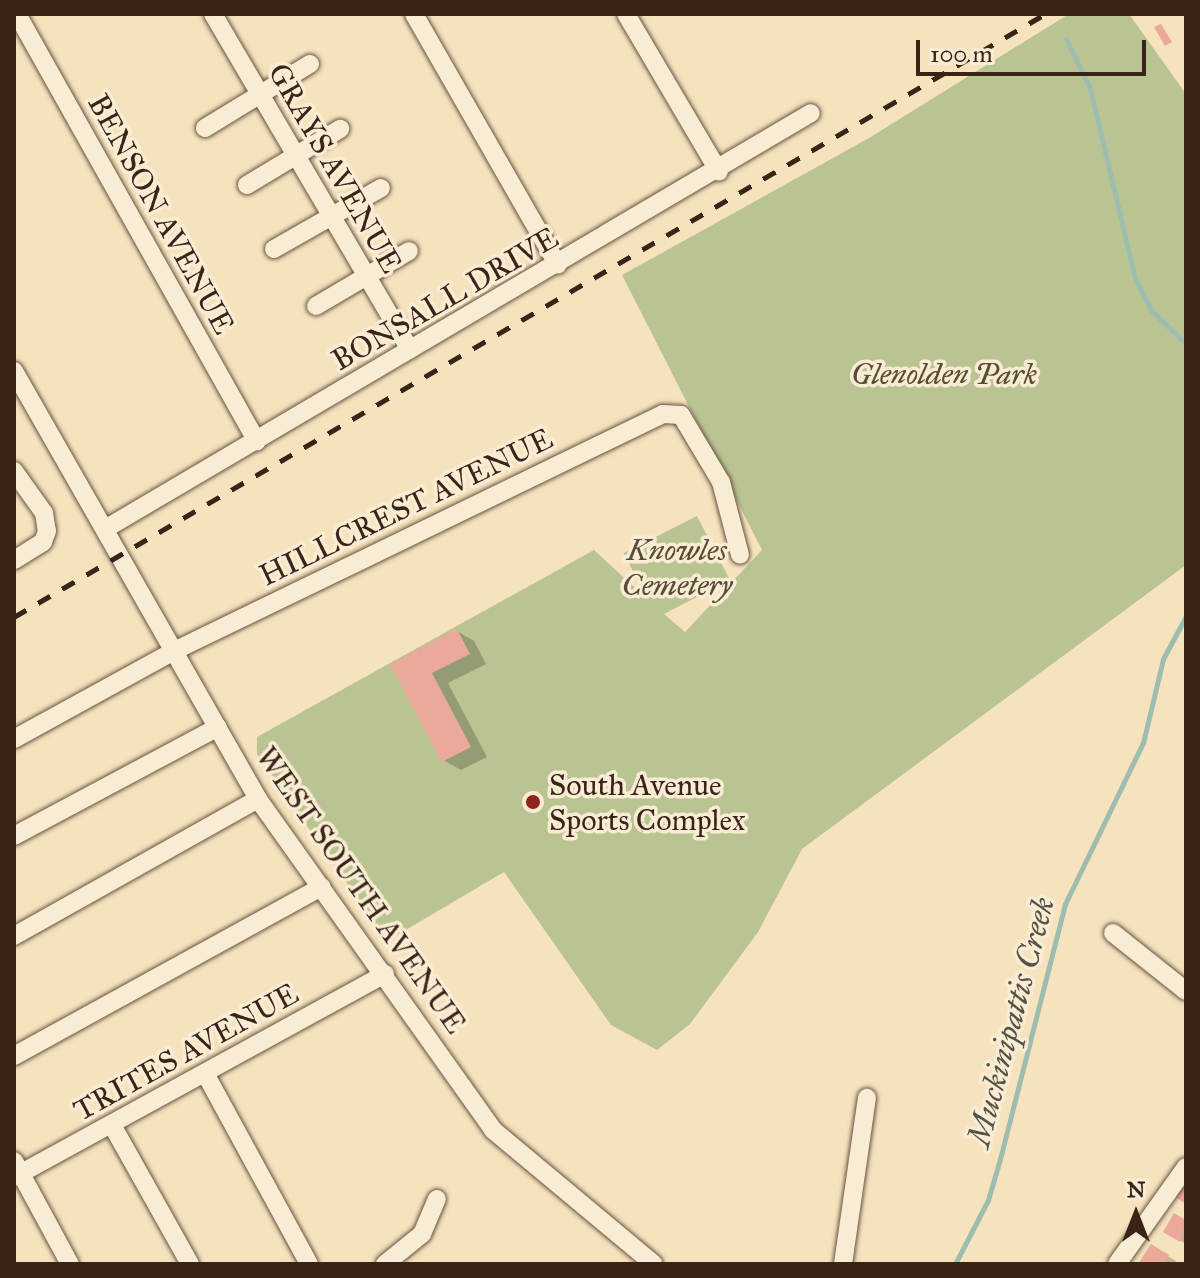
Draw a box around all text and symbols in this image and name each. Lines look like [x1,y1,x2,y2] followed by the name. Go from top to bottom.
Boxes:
[920,24,1150,74] scale bar
[930,39,993,69] text: 100 m
[260,57,410,279] street label: GRAYS AVENUE
[80,88,242,340] street label: BENSON AVENUE
[325,220,565,378] street label: BONSALL DRIVE
[851,356,1037,392] park label: Glenolden Park
[254,420,558,594] street label: HILLCREST AVENUE
[622,532,732,602] park label: Knowles Cemetery
[248,740,474,1040] street label: WEST SOUTH AVENUE
[549,767,745,838] place label: South Avenue Sports Complex
[524,793,542,811] marker: South Avenue Sports Complex
[960,893,1064,1151] water label: Muckinipattis Creek
[67,975,305,1129] street label: TRITES AVENUE
[1096,1174,1176,1254] north arrow
[1127,1176,1145,1203] text: N

